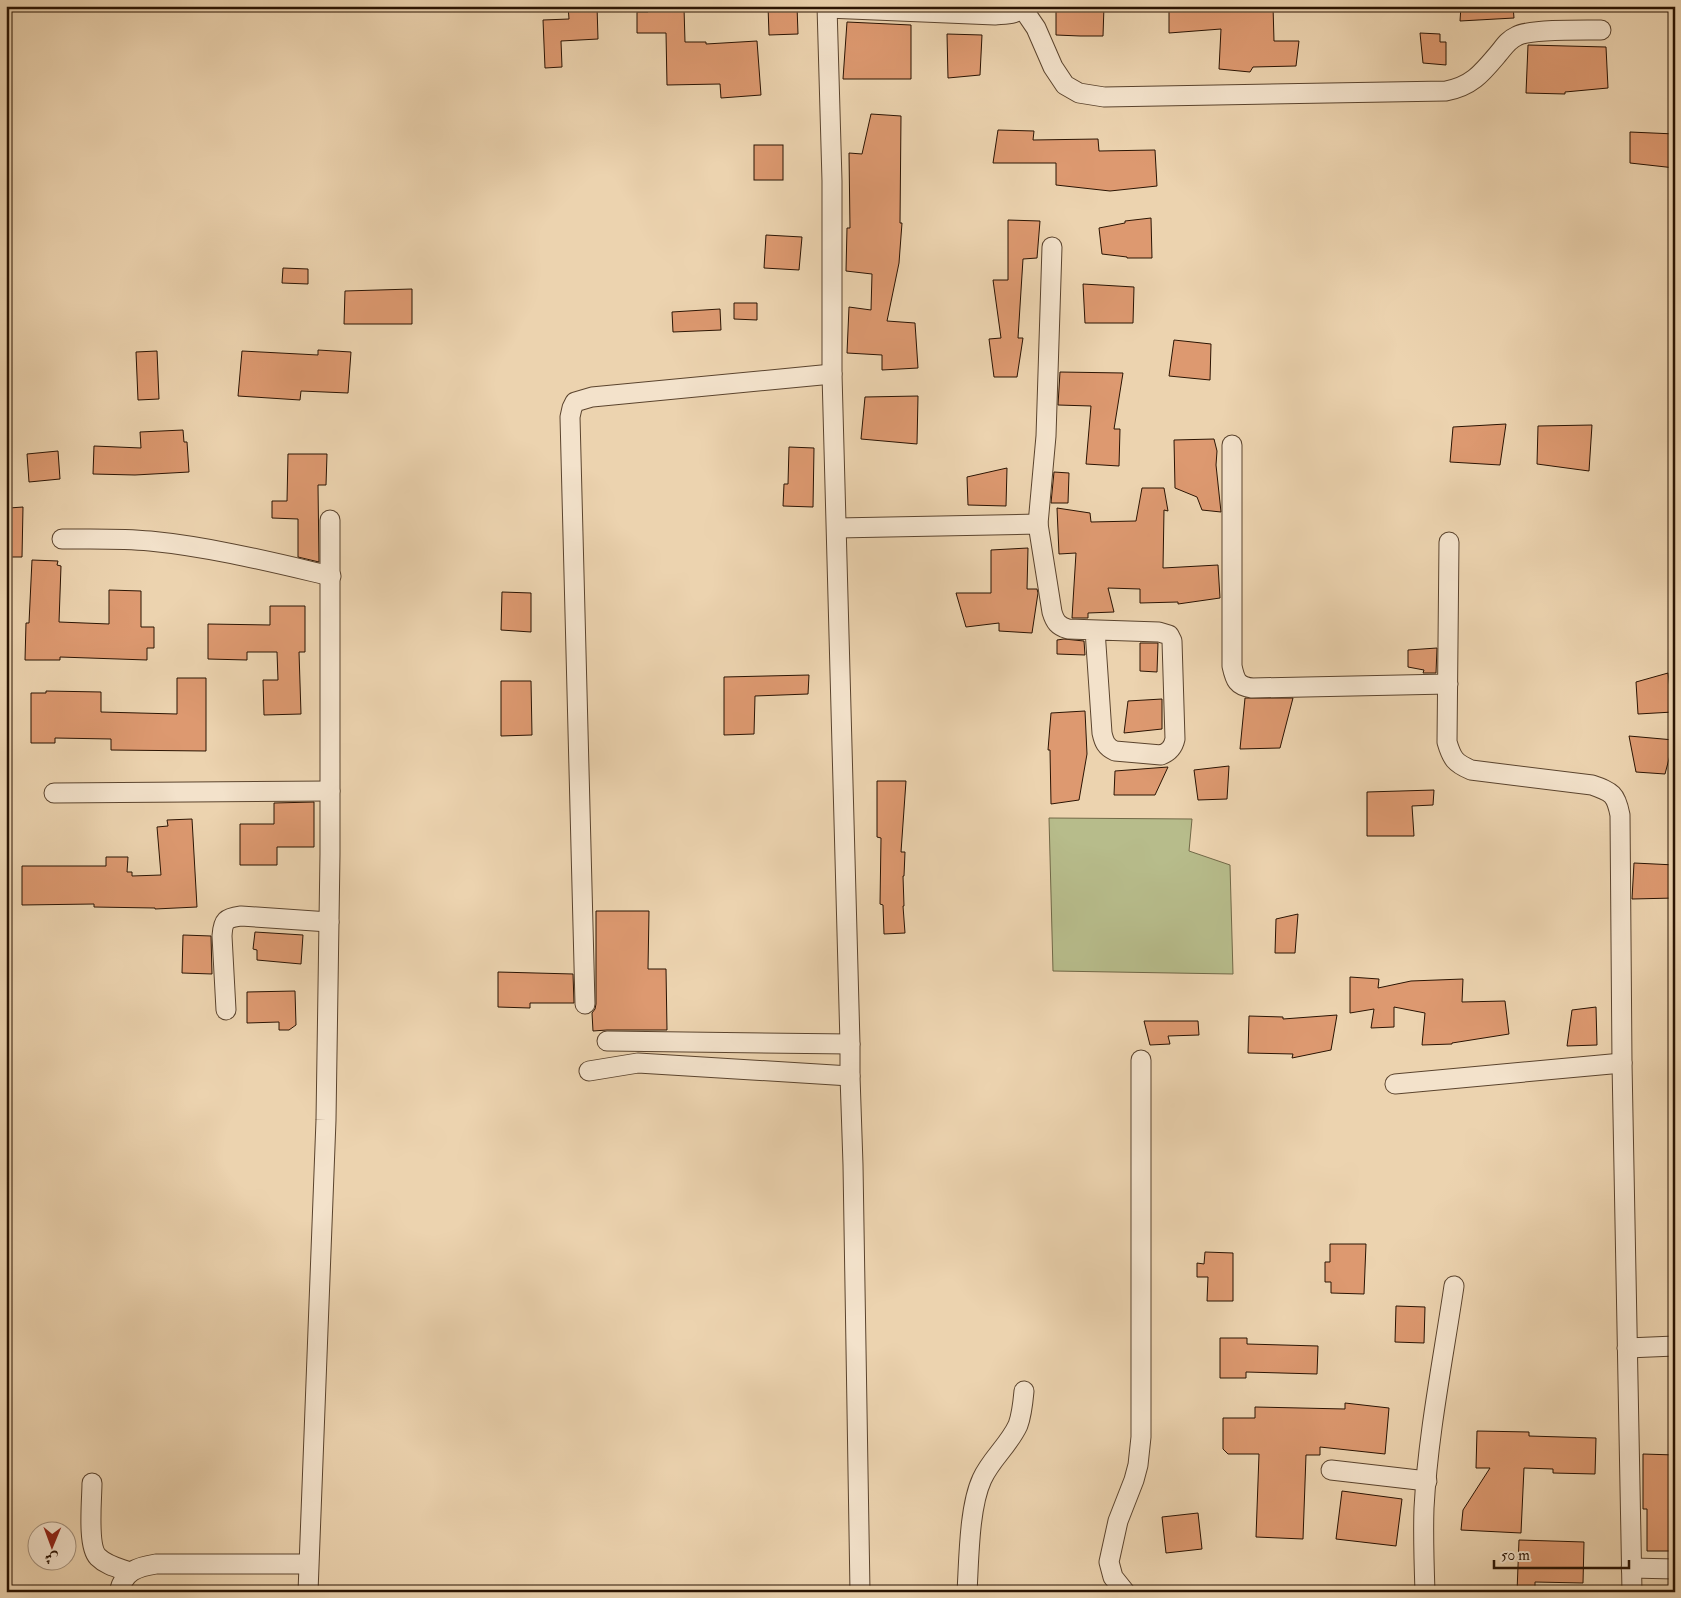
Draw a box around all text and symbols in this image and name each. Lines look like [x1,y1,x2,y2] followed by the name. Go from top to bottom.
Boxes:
[28,1520,78,1570] north arrow
[1494,1538,1628,1570] scale bar
[1501,1546,1530,1565] text: 50 m
[45,1550,59,1567] text: ش

